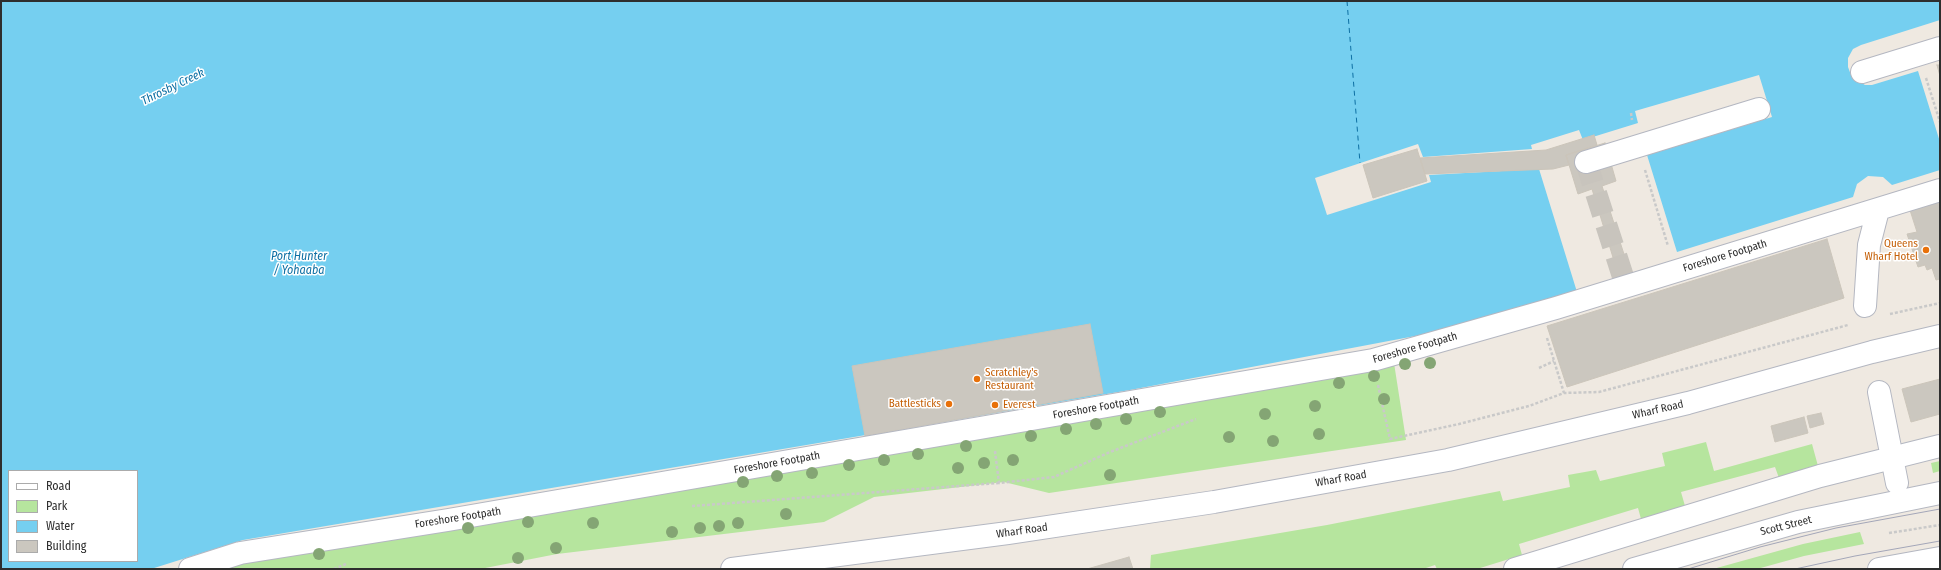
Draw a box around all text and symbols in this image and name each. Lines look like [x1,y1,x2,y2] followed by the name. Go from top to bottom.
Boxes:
[139,66,207,108] water label: Throsby Creek
[1681,237,1769,275] street label: Foreshore Footpath
[1865,237,1918,263] place label: Queens Wharf Hotel
[1921,245,1931,255] marker: Queens Wharf Hotel
[271,250,327,278] water label: Port Hunter / Yohaaba
[1371,330,1459,366] street label: Foreshore Footpath
[985,366,1038,392] place label: Scratchley's Restaurant
[972,374,982,384] marker: Scratchley's Restaurant
[1052,394,1140,422] street label: Foreshore Footpath
[889,397,941,411] place label: Battlesticks
[1003,398,1035,412] place label: Everest
[1631,398,1685,422] street label: Wharf Road
[944,399,954,409] marker: Battlesticks
[990,400,1000,410] marker: Everest
[733,449,821,477] street label: Foreshore Footpath
[1314,468,1368,490] street label: Wharf Road
[8,470,138,562] legend
[46,479,71,493] text: Road
[46,499,67,513] text: Park
[414,505,502,531] street label: Foreshore Footpath
[1759,513,1813,539] street label: Scott Street
[46,519,74,533] text: Water
[995,521,1049,541] street label: Wharf Road
[46,539,86,553] text: Building

